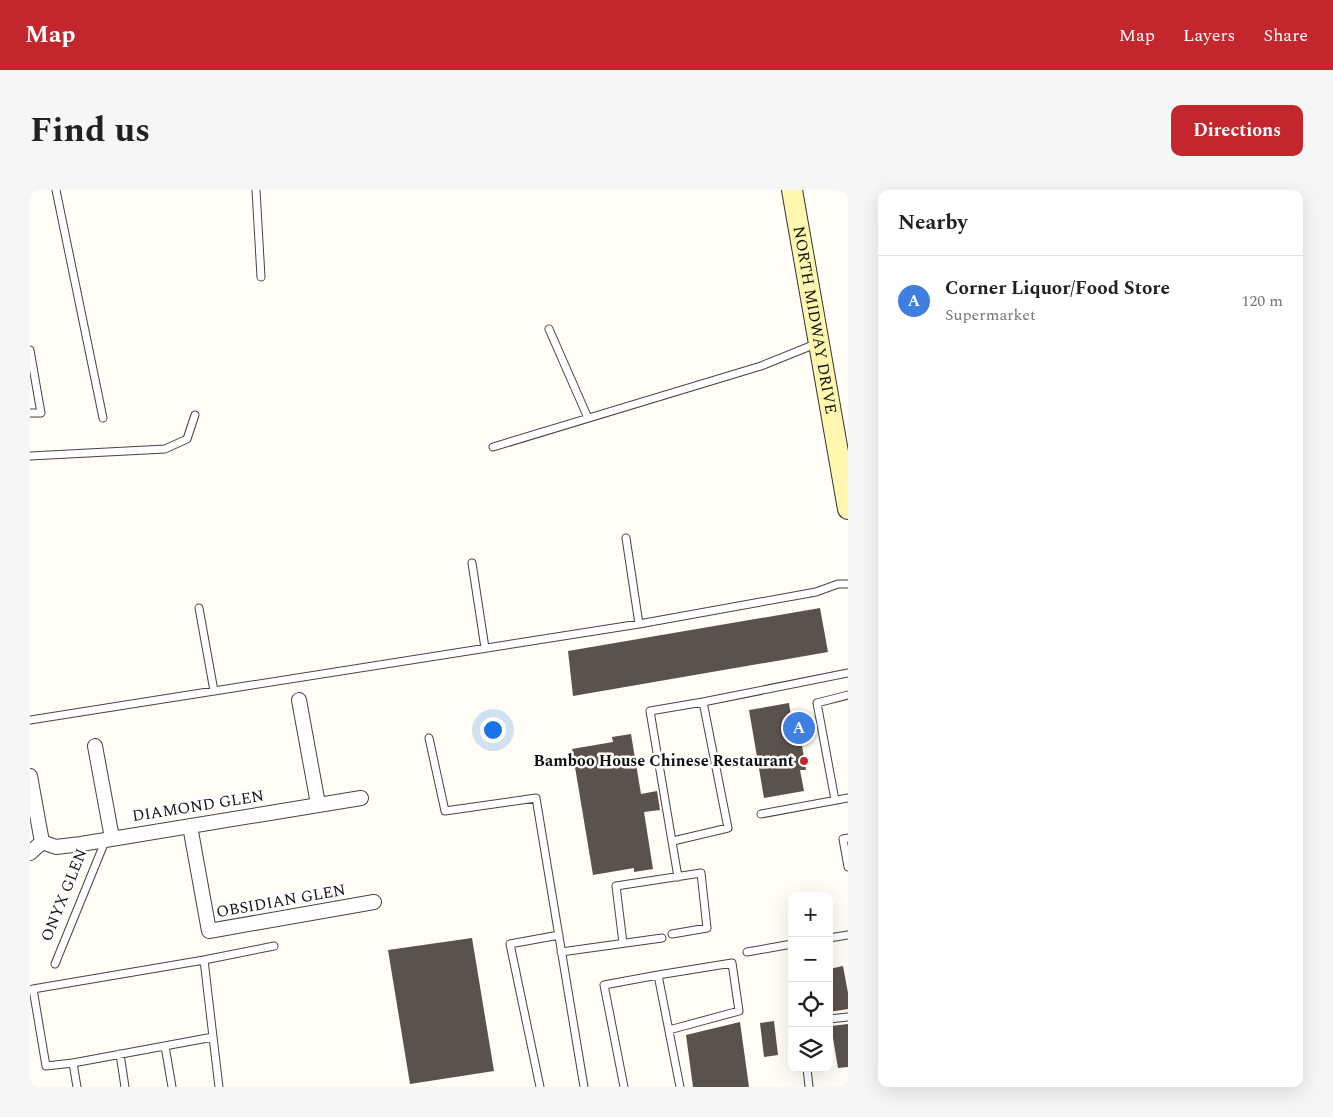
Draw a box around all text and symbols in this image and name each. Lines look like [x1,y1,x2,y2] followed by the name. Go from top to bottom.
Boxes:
[25,17,75,53] text: Map
[1119,22,1155,49] text: Map
[1183,22,1235,49] text: Layers
[1263,22,1308,49] text: Share
[30,104,150,157] text: Find us
[1171,105,1303,156] button: Directions
[898,207,968,239] text: Nearby
[787,224,843,416] street label: NORTH MIDWAY DRIVE
[945,274,1170,303] text: Corner Liquor/Food Store
[908,289,920,313] text: A
[1241,289,1283,313] text: 120 m
[945,303,1036,327] text: Supermarket
[783,709,815,747] pin: A
[480,717,506,743] your location
[534,749,794,773] place label: Bamboo House Chinese Restaurant
[798,755,810,767] marker: Bamboo House Chinese Restaurant
[130,784,266,828] street label: DIAMOND GLEN
[34,845,94,945] street label: ONYX GLEN
[214,878,348,924] street label: OBSIDIAN GLEN
[788,892,833,1072] map controls
[788,892,833,937] button: +
[788,937,833,982] button: −
[788,982,833,1027] button: locate
[788,1027,833,1072] button: layers

